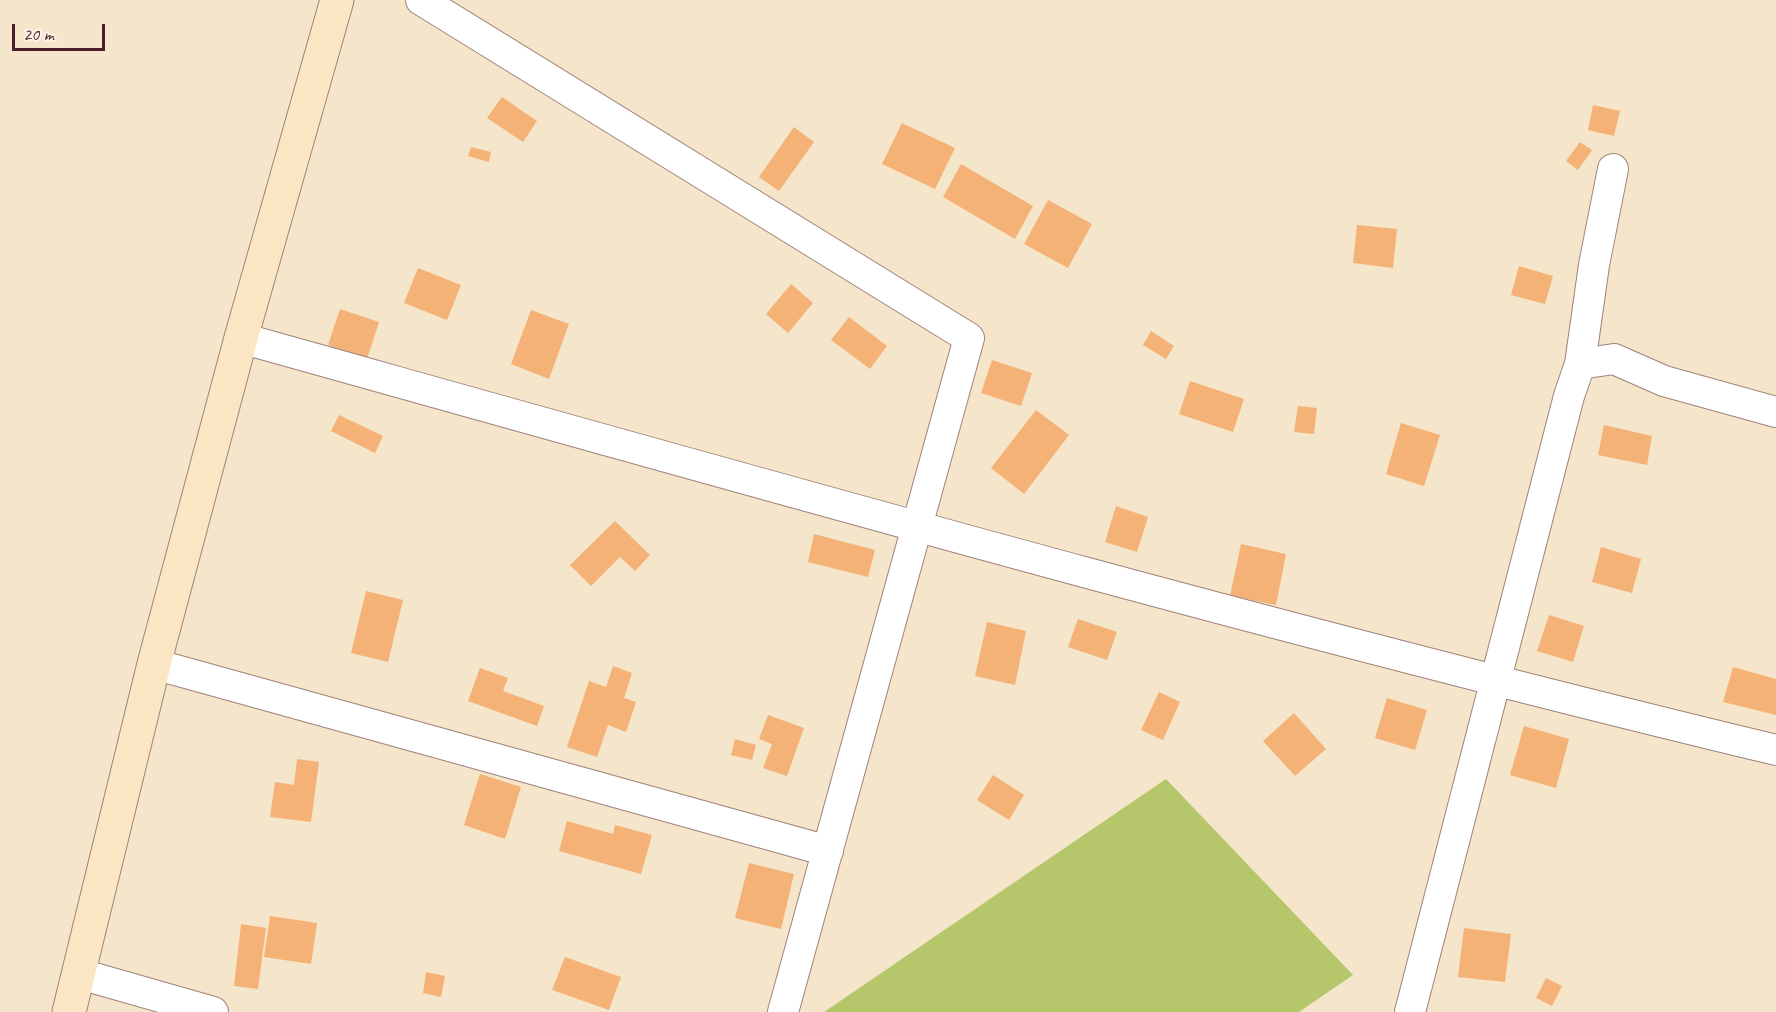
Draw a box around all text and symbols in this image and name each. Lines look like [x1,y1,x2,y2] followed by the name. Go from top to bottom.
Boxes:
[15,12,108,50] scale bar
[23,23,54,45] text: 20 m

